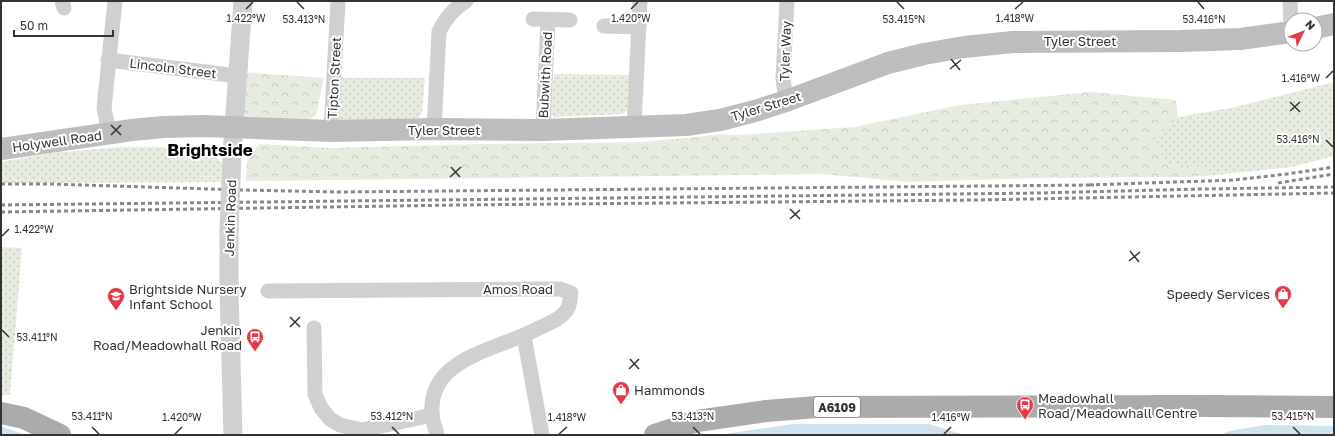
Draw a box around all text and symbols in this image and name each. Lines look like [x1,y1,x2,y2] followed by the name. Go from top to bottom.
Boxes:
[14,12,113,38] scale bar
[226,12,266,24] text: 1.422°W
[611,12,651,24] text: 1.420°W
[996,12,1035,24] text: 1.418°W
[1283,12,1323,52] north arrow
[283,13,325,25] text: 53.413°N
[883,13,925,25] text: 53.415°N
[1182,13,1226,25] text: 53.416°N
[1303,17,1318,32] text: N
[20,18,48,33] text: 50 m
[776,20,794,82] street label: Tyler Way
[535,31,555,119] street label: Bubwith Road
[1044,33,1116,49] street label: Tyler Street
[324,37,344,119] street label: Tipton Street
[129,55,217,81] street label: Lincoln Street
[1282,72,1321,84] text: 1.416°W
[729,88,803,124] street label: Tyler Street
[408,122,480,138] street label: Tyler Street
[11,127,103,155] street label: Holywell Road
[1276,133,1320,145] text: 53.416°N
[167,139,253,160] district label: Brightside
[221,179,239,257] street label: Jenkin Road
[14,223,54,235] text: 1.422°W
[129,281,247,312] place label: Brightside Nursery Infant School
[483,281,553,297] street label: Amos Road
[1273,284,1293,309] shop icon: Speedy Services
[106,286,126,311] school or university icon: Brightside Nursery Infant School
[1166,286,1270,302] place label: Speedy Services
[93,322,242,353] place label: Jenkin Road/Meadowhall Road
[245,327,265,352] bus stop icon: Jenkin Road/Meadowhall Road
[16,331,58,343] text: 53.411°N
[611,380,631,405] shop icon: Hammonds
[634,382,705,398] place label: Hammonds
[1038,390,1197,421] place label: Meadowhall Road/Meadowhall Centre
[1015,395,1035,420] bus stop icon: Meadowhall Road/Meadowhall Centre
[814,397,860,417] road number: A6109
[71,410,113,422] text: 53.411°N
[371,410,413,422] text: 53.412°N
[672,410,714,422] text: 53.413°N
[1272,410,1314,422] text: 53.415°N
[162,411,202,423] text: 1.420°W
[548,411,587,423] text: 1.418°W
[932,411,971,423] text: 1.416°W

